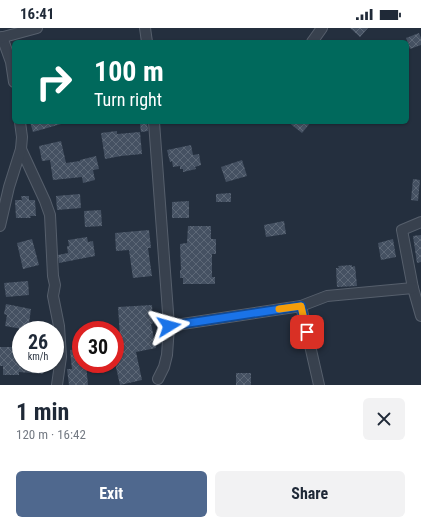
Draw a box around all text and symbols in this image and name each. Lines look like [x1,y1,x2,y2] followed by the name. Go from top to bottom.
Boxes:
[20,5,54,23] text: 16:41
[94,55,164,88] text: 100 m
[28,56,80,108] icon: right
[94,89,162,110] text: Turn right
[148,305,190,347] position arrow
[290,315,324,349] pin
[72,321,124,373] speed limit sign: 30
[296,321,318,343] icon: arrive
[28,330,48,354] text: 26
[28,351,48,362] text: km/h
[16,398,69,426] text: 1 min
[363,398,405,440] button: close
[16,427,86,442] text: 120 m · 16:42
[16,471,207,517] button: Exit
[215,471,405,517] button: Share

